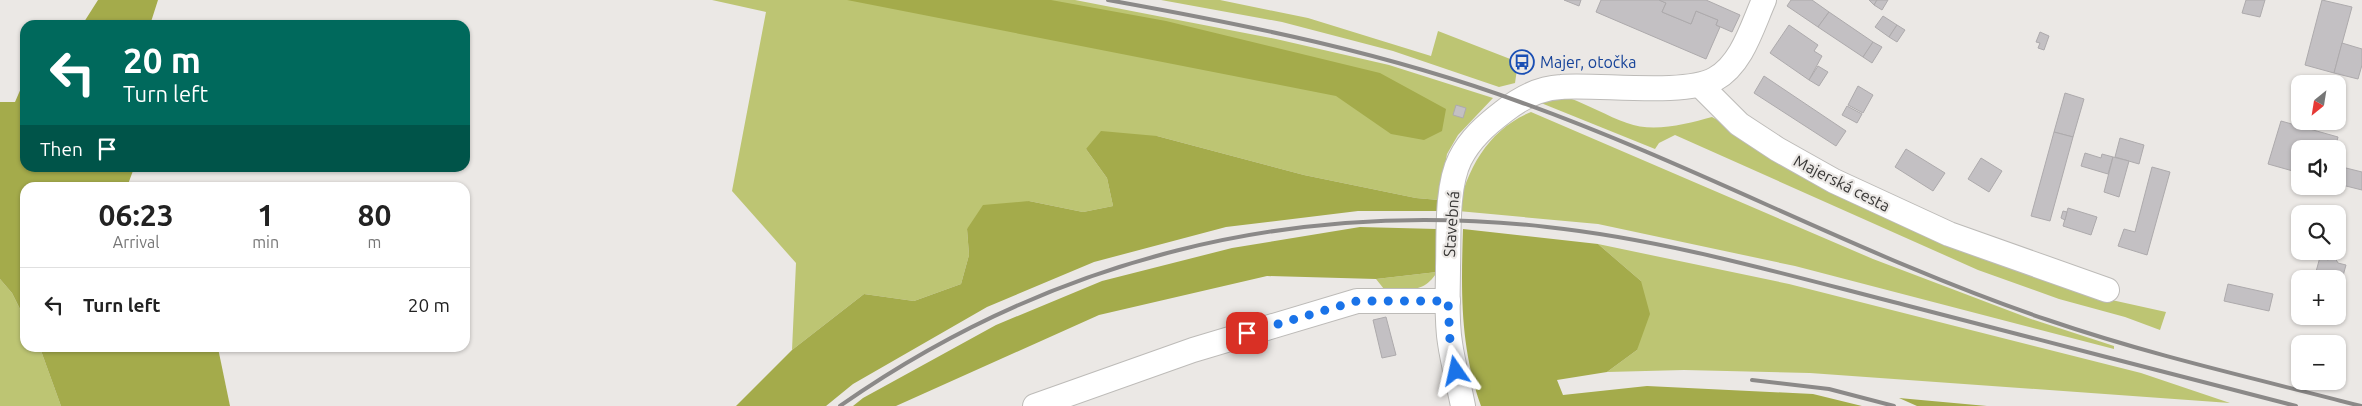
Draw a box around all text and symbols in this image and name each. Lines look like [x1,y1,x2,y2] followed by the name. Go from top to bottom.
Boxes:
[40,40,105,105] icon: left
[123,40,201,80] text: 20 m
[1509,49,1535,75] bus stop icon: Majer, otočka
[1540,53,1636,71] place label: Majer, otočka
[2291,75,2346,130] north arrow
[2291,75,2346,390] map controls
[123,81,208,106] text: Turn left
[93,135,121,163] icon: arrive
[40,138,83,160] text: Then
[2291,140,2346,195] button: sound
[1791,151,1893,215] street label: Majerská cesta
[1440,190,1462,258] street label: Stavebná
[99,198,174,232] text: 06:23
[257,198,274,232] text: 1
[358,198,391,232] text: 80
[2291,205,2346,260] button: search
[113,233,159,251] text: Arrival
[252,233,279,251] text: min
[368,233,381,251] text: m
[2291,270,2346,325] button: +
[40,291,68,319] icon: left
[83,294,161,316] text: Turn left
[408,294,450,316] text: 20 m
[1226,312,1268,354] pin
[1233,319,1261,347] icon: arrive
[2291,335,2346,390] button: −
[1429,344,1481,396] position arrow

